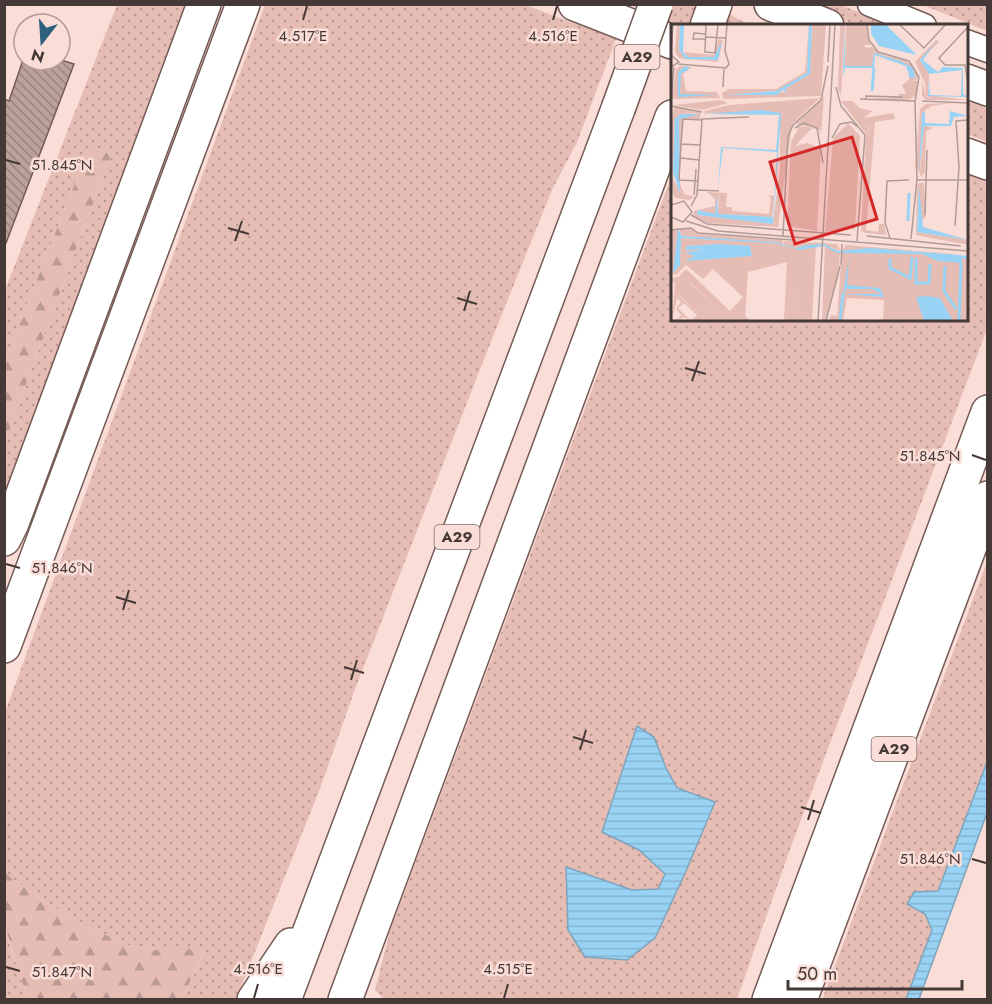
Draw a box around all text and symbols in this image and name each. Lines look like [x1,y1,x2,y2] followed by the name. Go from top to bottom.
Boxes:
[12,12,72,72] north arrow
[671,24,968,321] inset map
[279,25,327,47] text: 4.517°E
[528,25,578,47] text: 4.516°E
[28,43,47,69] text: N
[614,45,660,69] road number: A29
[32,154,92,176] text: 51.845°N
[900,445,960,467] text: 51.845°N
[434,525,480,549] road number: A29
[31,557,93,579] text: 51.846°N
[872,737,916,761] road number: A29
[899,848,961,870] text: 51.846°N
[788,953,962,991] scale bar
[233,958,283,980] text: 4.516°E
[483,958,533,980] text: 4.515°E
[32,961,92,983] text: 51.847°N
[797,961,837,987] text: 50 m

